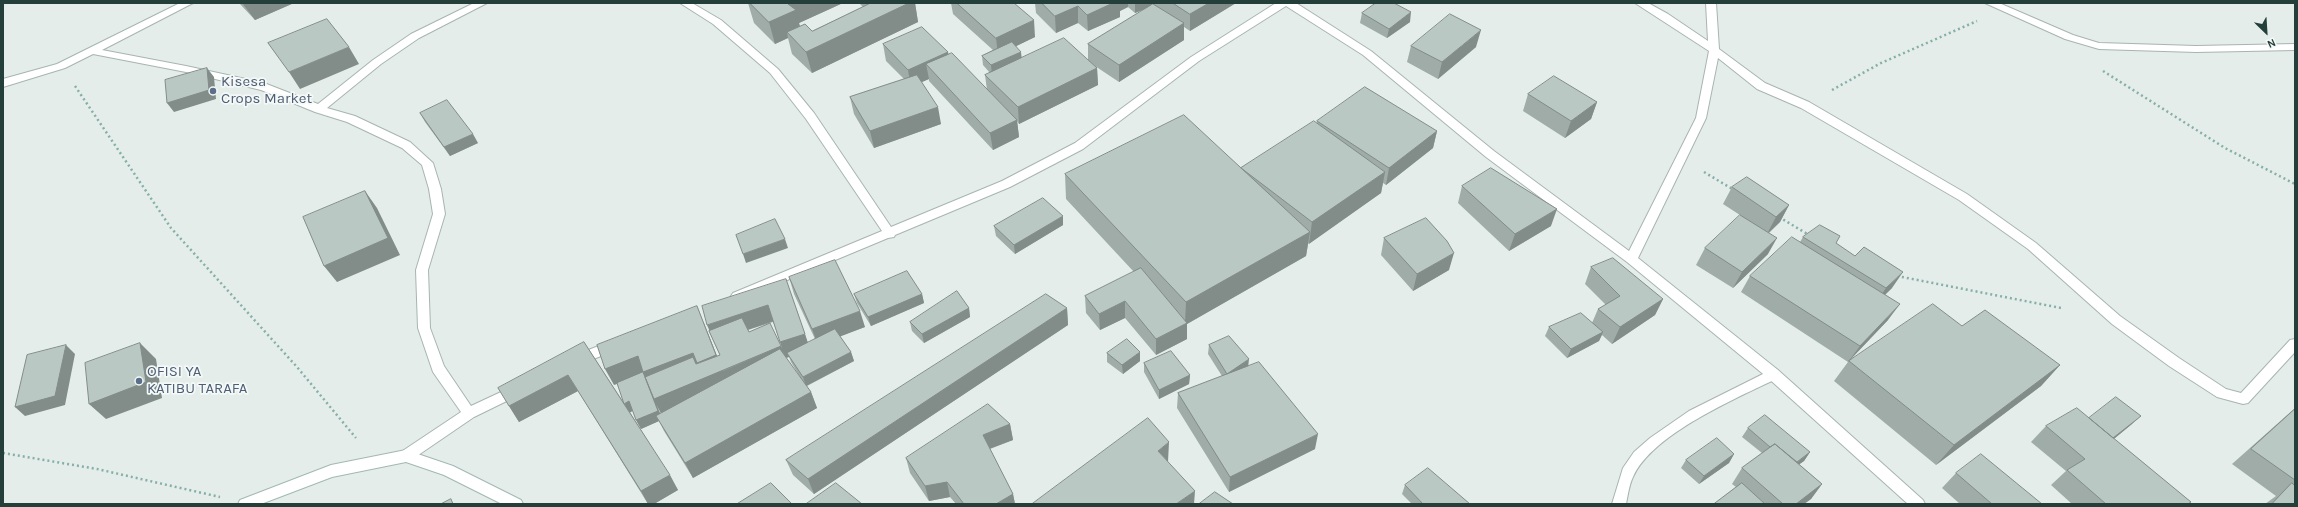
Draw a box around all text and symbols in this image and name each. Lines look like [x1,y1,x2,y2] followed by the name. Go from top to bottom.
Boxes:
[2246,12,2286,52] north arrow
[2265,36,2278,51] text: N
[221,73,312,108] place label: Kisesa Crops Market
[208,86,218,96] marker: Kisesa Crops Market
[147,363,247,398] place label: OFISI YA KATIBU TARAFA
[134,376,144,386] marker: OFISI YA KATIBU TARAFA

